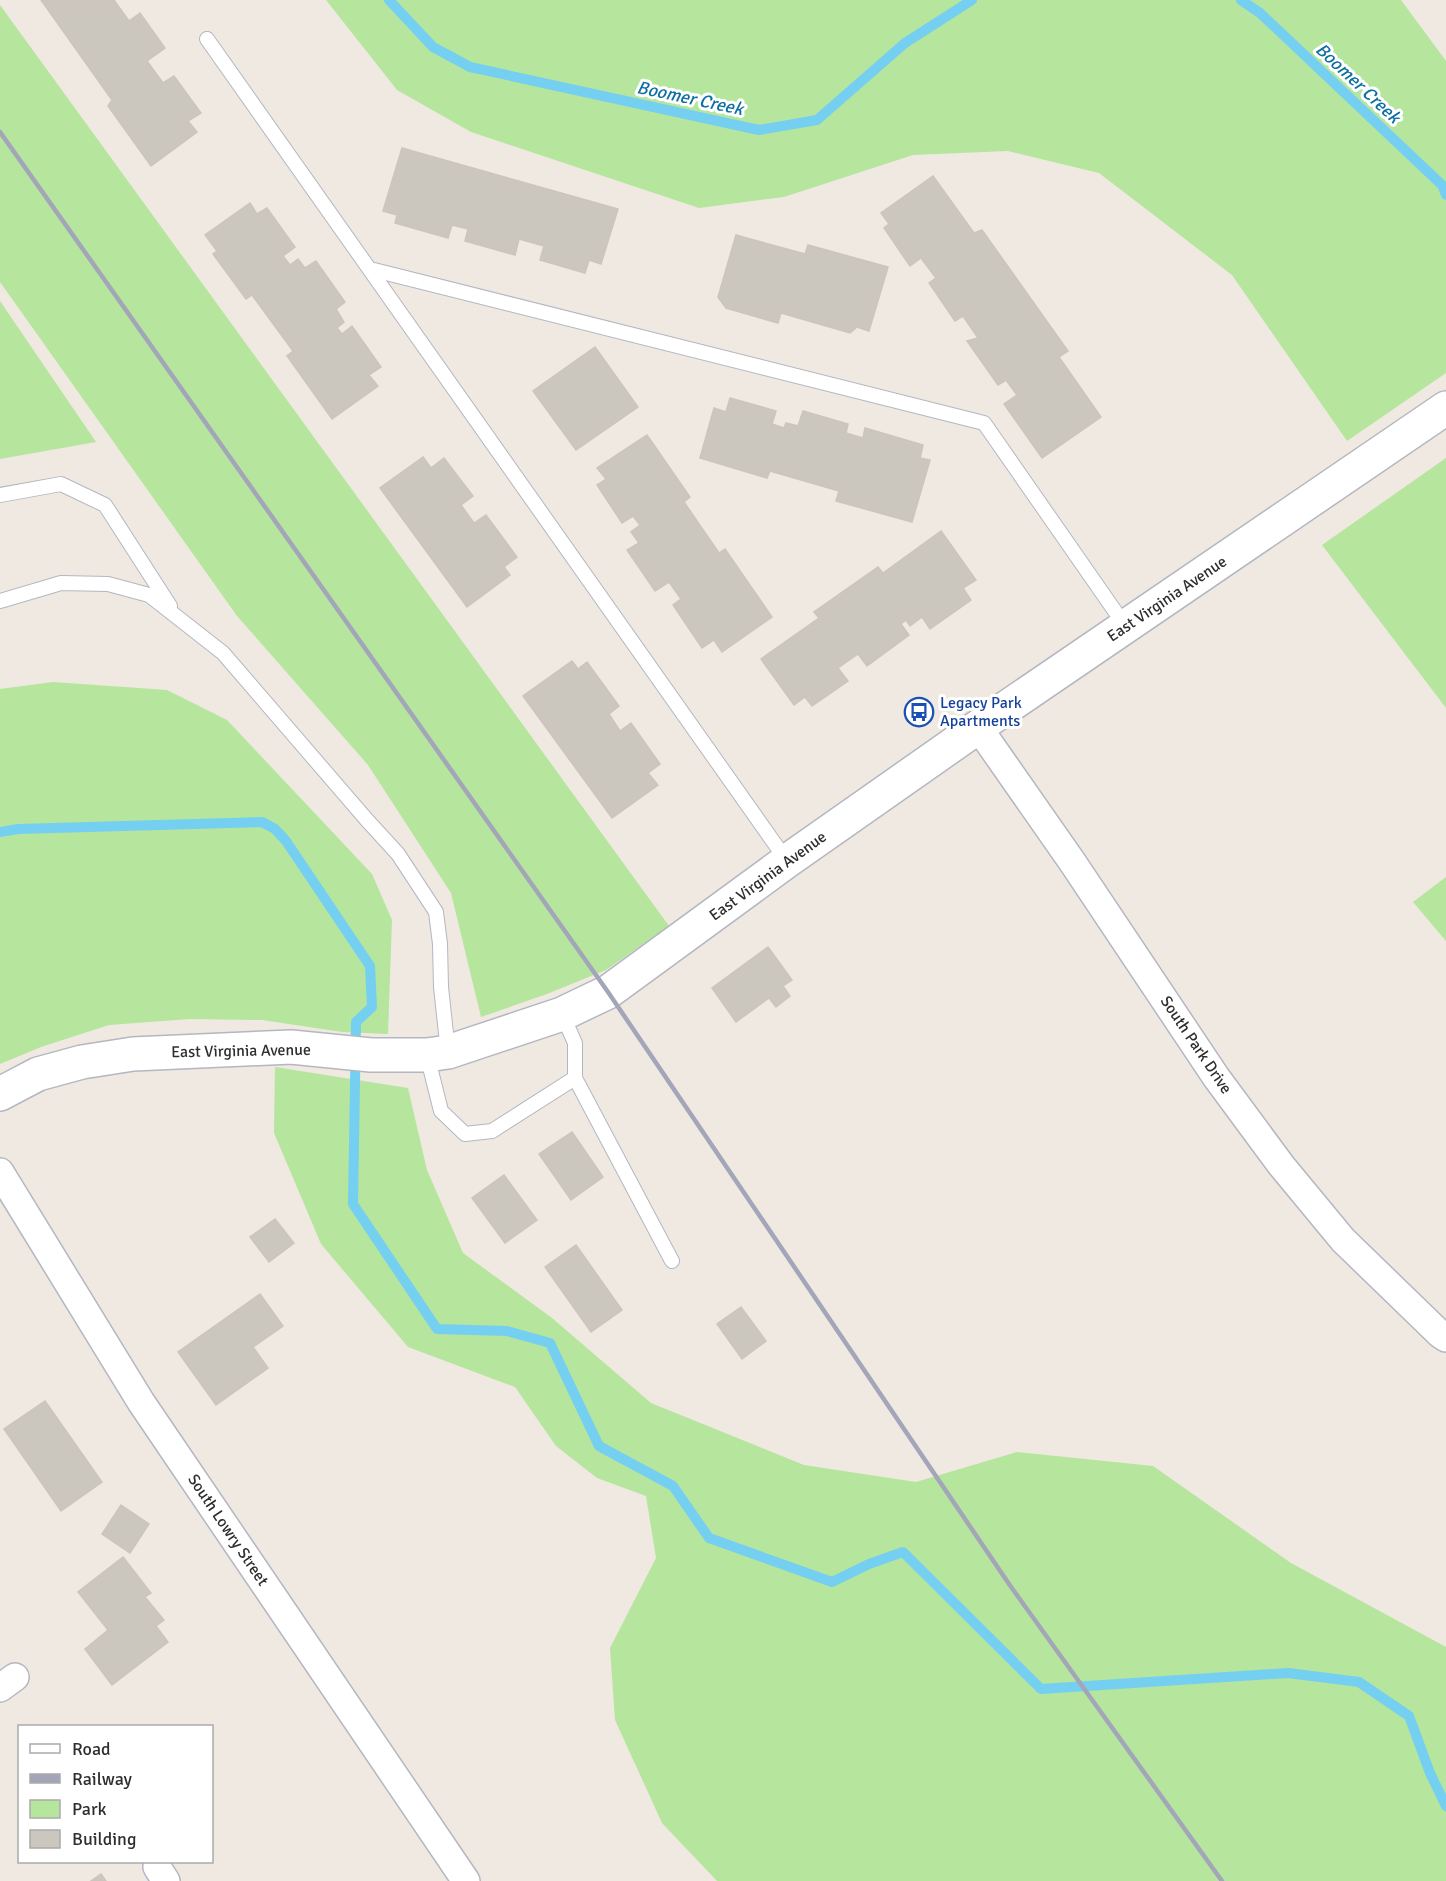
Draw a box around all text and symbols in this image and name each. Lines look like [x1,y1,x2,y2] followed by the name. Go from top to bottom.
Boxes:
[1311,38,1406,129] water label: Boomer Creek
[635,76,747,120] water label: Boomer Creek
[1103,552,1231,646] street label: East Virginia Avenue
[940,693,1022,731] place label: Legacy Park Apartments
[903,696,935,728] bus stop icon: Legacy Park Apartments
[706,827,830,925] street label: East Virginia Avenue
[1156,992,1236,1098] street label: South Park Drive
[171,1040,311,1062] street label: East Virginia Avenue
[183,1470,273,1590] street label: South Lowry Street
[18,1725,213,1863] legend
[72,1738,111,1760] text: Road
[72,1768,133,1790] text: Railway
[72,1798,107,1820] text: Park
[72,1828,136,1850] text: Building

